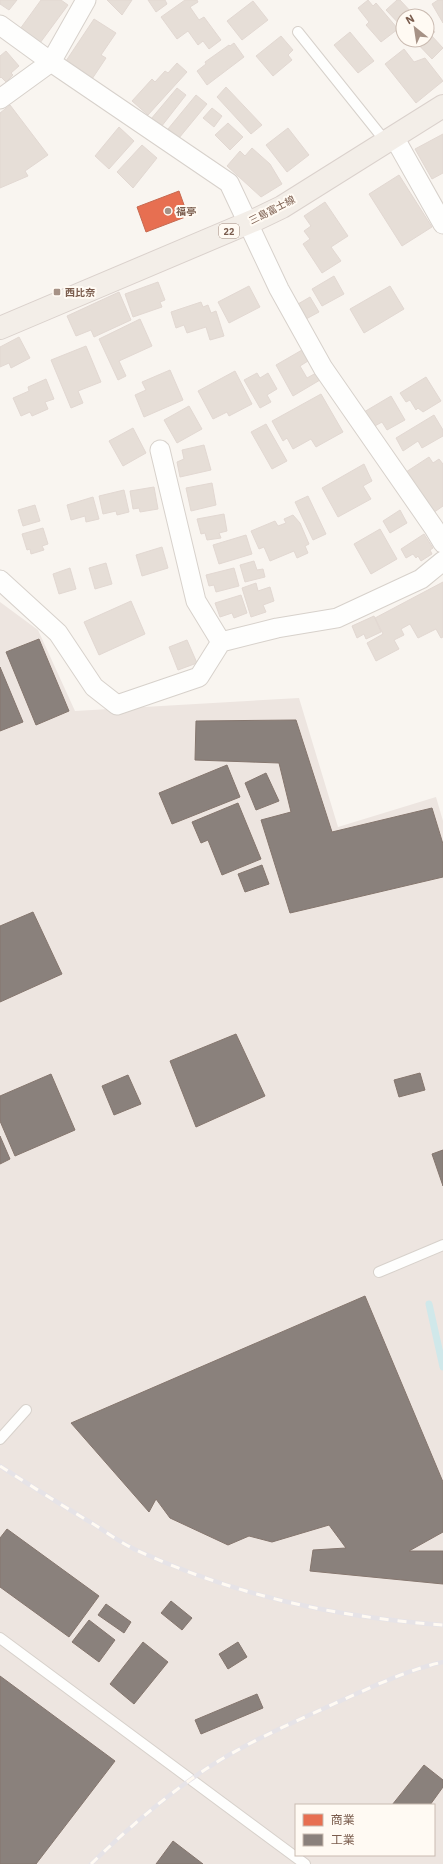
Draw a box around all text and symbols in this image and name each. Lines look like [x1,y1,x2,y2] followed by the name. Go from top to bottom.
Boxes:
[395,8,435,48] north arrow
[403,11,417,27] text: N
[247,193,297,227] street label: 三島富士線
[176,205,196,218] place label: 福亭
[163,206,173,216] marker: 福亭
[219,224,239,238] road number: 22
[65,286,96,299] place label: 西比奈
[52,287,62,297] marker: 西比奈
[295,1804,435,1856] legend
[331,1812,355,1827] text: 商業
[331,1832,355,1847] text: 工業

